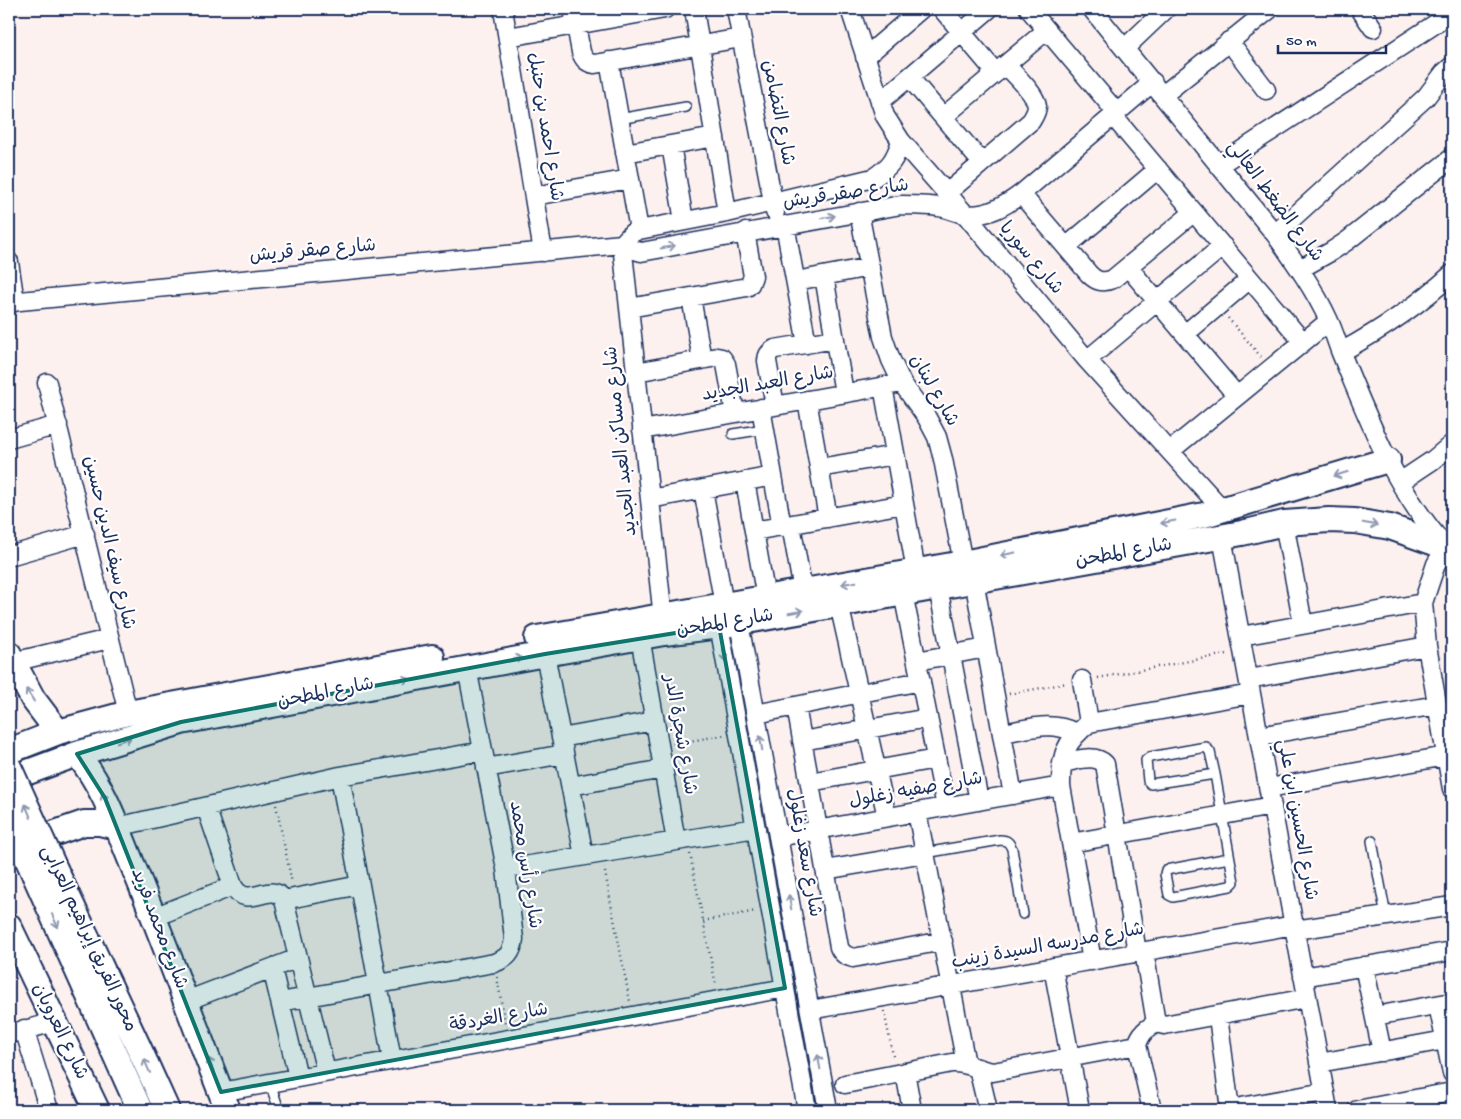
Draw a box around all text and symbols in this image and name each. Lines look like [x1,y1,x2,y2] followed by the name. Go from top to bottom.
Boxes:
[1278,22,1386,54] scale bar
[1286,33,1317,51] text: 50 m
[521,51,567,203] street label: شارع احمد بن حنبل
[756,58,798,168] street label: شارع التضامن
[1219,137,1327,269] street label: شارع الضغط العالي
[782,175,910,215] street label: شارع صقر قريش
[820,212,836,222] one-way arrow
[993,218,1067,300] street label: شارع سوريا
[249,235,377,269] street label: شارع صقر قريش
[660,241,676,251] one-way arrow
[601,345,643,537] street label: شارع مساكن العبد الجديد
[903,351,963,431] street label: شارع لبنان
[700,362,836,408] street label: شارع العبد الجديد
[77,454,139,632] street label: شارع سيف الدين حسين
[1334,470,1350,480] one-way arrow
[1160,518,1176,527] one-way arrow
[1362,519,1378,529] one-way arrow
[1074,534,1174,574] street label: شارع المطحن
[1001,549,1017,559] one-way arrow
[841,578,857,588] one-way arrow
[675,605,775,643] street label: شارع المطحن
[788,607,804,616] one-way arrow
[720,646,729,662] one-way arrow
[507,654,523,663] one-way arrow
[657,671,701,797] street label: شارع شجرة الدر
[276,673,376,715] street label: شارع المطحن
[394,674,410,684] one-way arrow
[25,688,35,702] one-way arrow
[116,734,132,744] one-way arrow
[756,735,766,751] one-way arrow
[1269,738,1322,903] street label: شارع الحسين ابن علي
[847,768,985,814] street label: شارع صفيه زغلول
[780,787,826,919] street label: شارع سعد زغلول
[100,793,110,808] one-way arrow
[503,799,547,931] street label: شارع رأس محمد
[22,804,32,819] one-way arrow
[35,842,141,1036] street label: محور الفريق إبراهيم العرابى
[124,865,192,993] street label: شارع محمد فريد
[785,895,795,911] one-way arrow
[50,913,60,928] one-way arrow
[950,919,1146,975] street label: شارع مدرسه السيدة زينب
[26,980,92,1084] street label: شارع العروبان
[448,999,550,1039] street label: شارع الغردقة
[814,1055,824,1071] one-way arrow
[205,1058,215,1073] one-way arrow
[142,1059,152,1074] one-way arrow

